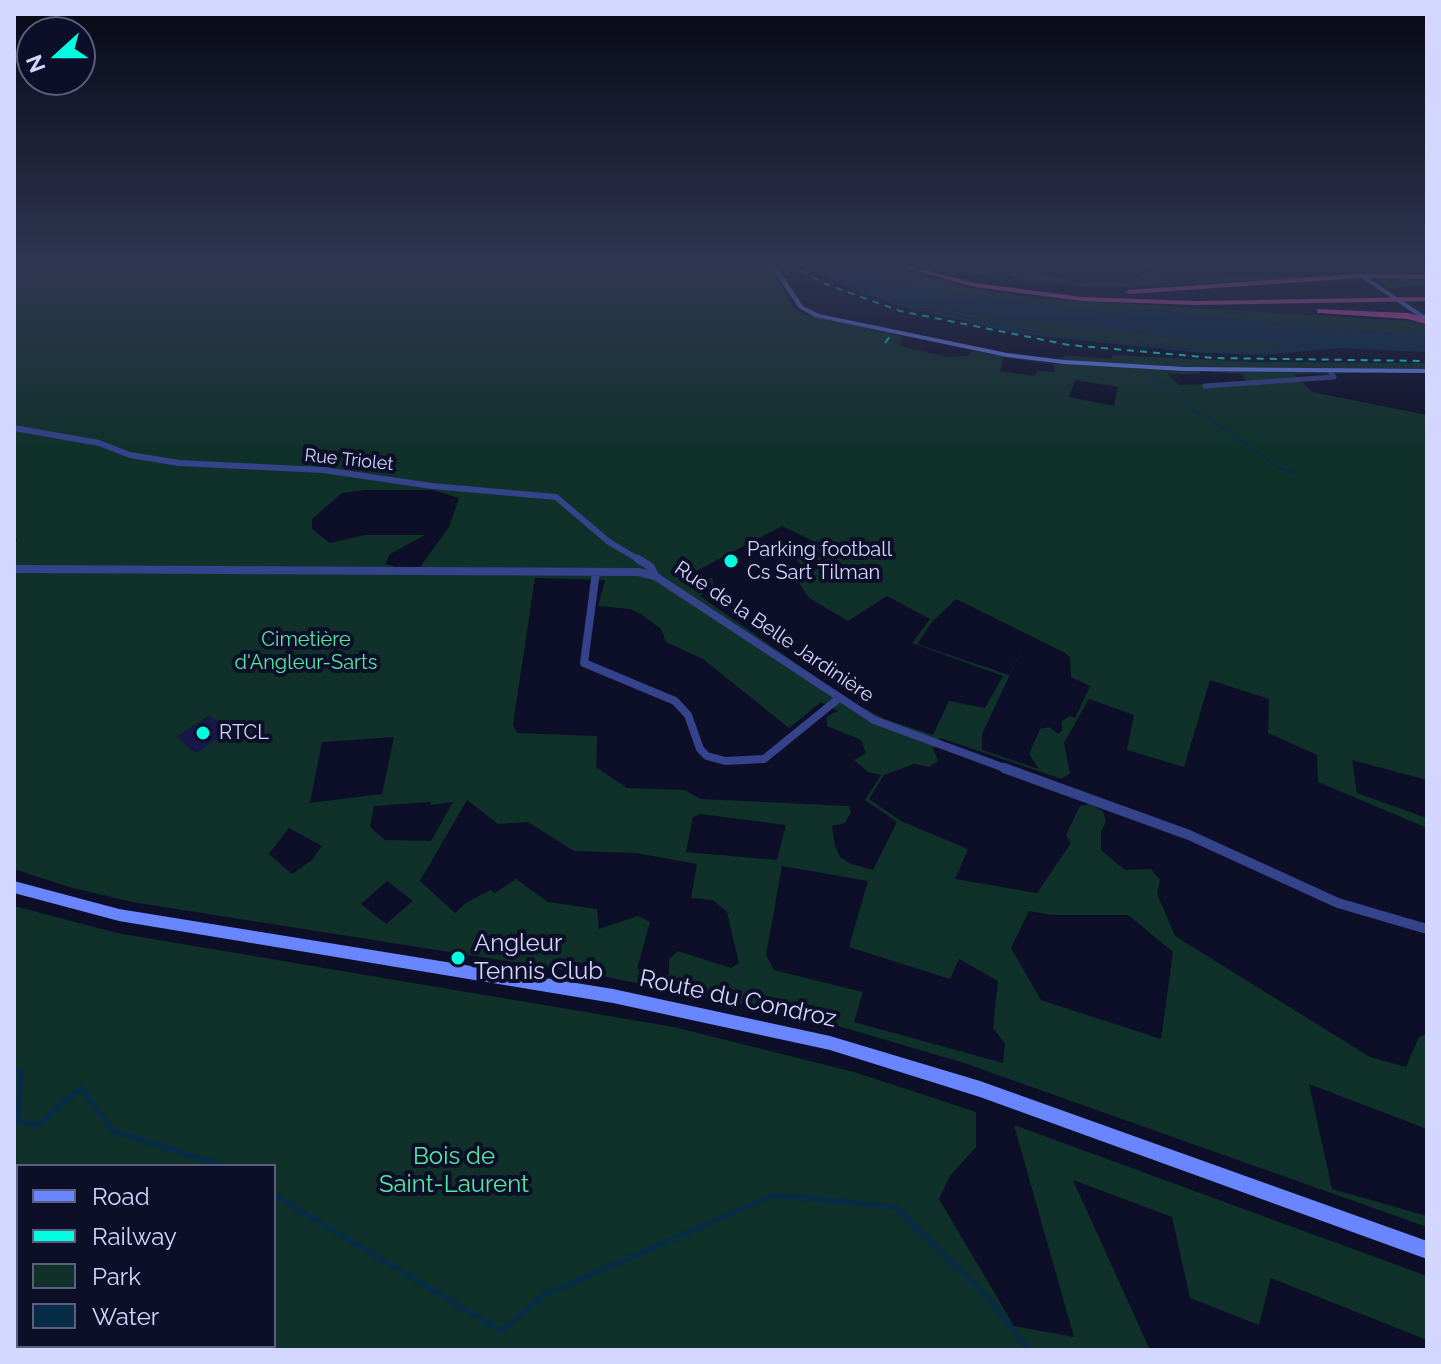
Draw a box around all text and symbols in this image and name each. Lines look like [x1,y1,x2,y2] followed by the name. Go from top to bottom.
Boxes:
[16,16,96,96] north arrow
[20,51,51,76] text: N
[304,445,394,475] street label: Rue Triolet
[747,538,892,585] place label: Parking football Cs Sart Tilman
[722,552,740,570] marker: Parking football Cs Sart Tilman
[670,556,878,708] street label: Rue de la Belle Jardinière
[235,628,377,675] park label: Cimetière d'Angleur-Sarts
[219,721,269,745] place label: RTCL
[194,724,212,742] marker: RTCL
[474,930,603,986] place label: Angleur Tennis Club
[449,949,467,967] marker: Angleur Tennis Club
[637,964,839,1034] street label: Route du Condroz
[379,1143,529,1199] park label: Bois de Saint-Laurent
[16,1164,276,1348] legend
[92,1182,150,1211] text: Road
[92,1222,177,1251] text: Railway
[92,1262,141,1291] text: Park
[92,1302,159,1331] text: Water

